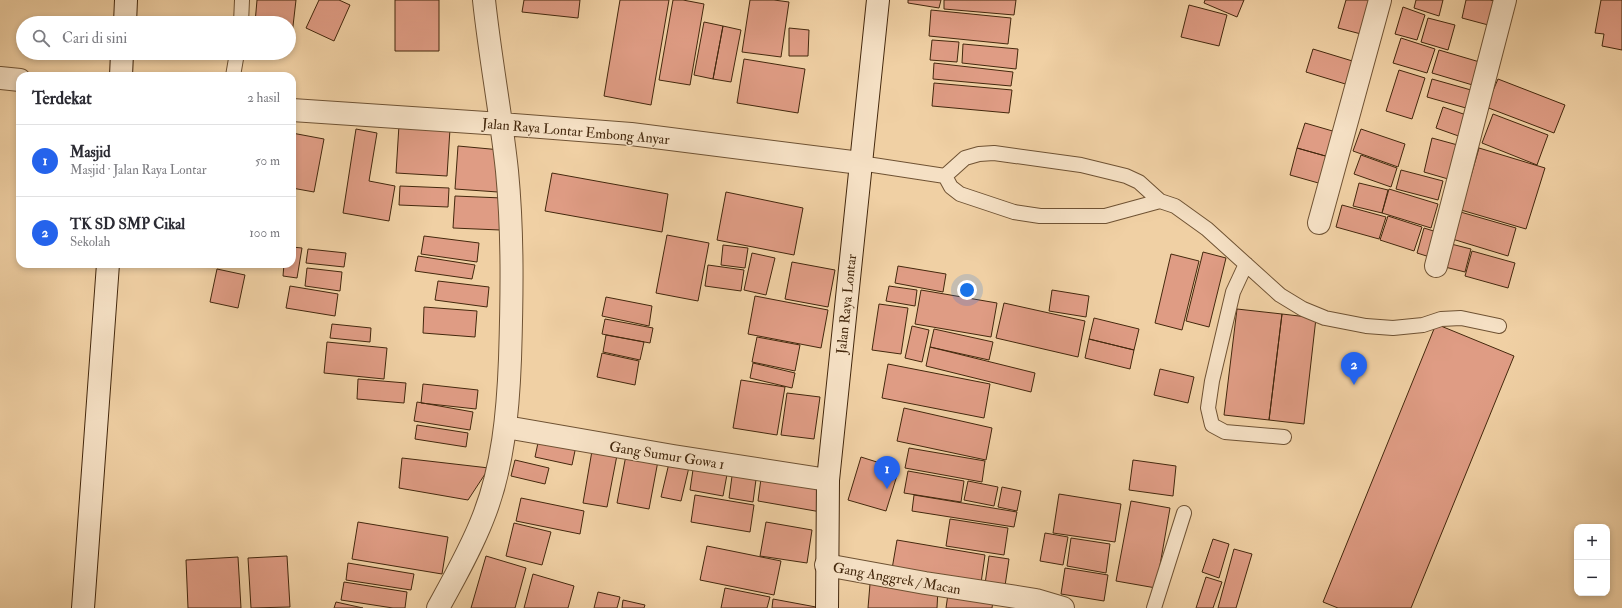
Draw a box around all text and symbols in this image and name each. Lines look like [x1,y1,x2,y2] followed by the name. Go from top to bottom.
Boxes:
[16,16,296,60] search box
[30,27,52,49] icon: search
[62,29,127,48] text: Cari di sini
[32,88,92,109] text: Terdekat
[247,90,280,106] text: 2 hasil
[480,115,671,149] street label: Jalan Raya Lontar Embong Anyar
[70,143,111,162] text: Masjid
[43,153,47,169] text: 1
[255,153,280,169] text: 50 m
[70,162,207,178] text: Masjid · Jalan Raya Lontar
[70,215,185,234] text: TK SD SMP Cikal
[42,225,48,241] text: 2
[249,225,280,241] text: 100 m
[70,234,110,250] text: Sekolah
[833,252,861,356] street label: Jalan Raya Lontar
[957,280,977,300] your location
[1341,352,1367,385] pin: 2
[608,438,726,473] street label: Gang Sumur Gowa 1
[874,456,900,489] pin: 1
[1574,524,1610,596] map controls
[1574,524,1610,560] button: +
[832,559,962,598] street label: Gang Anggrek / Macan
[1574,560,1610,596] button: −

